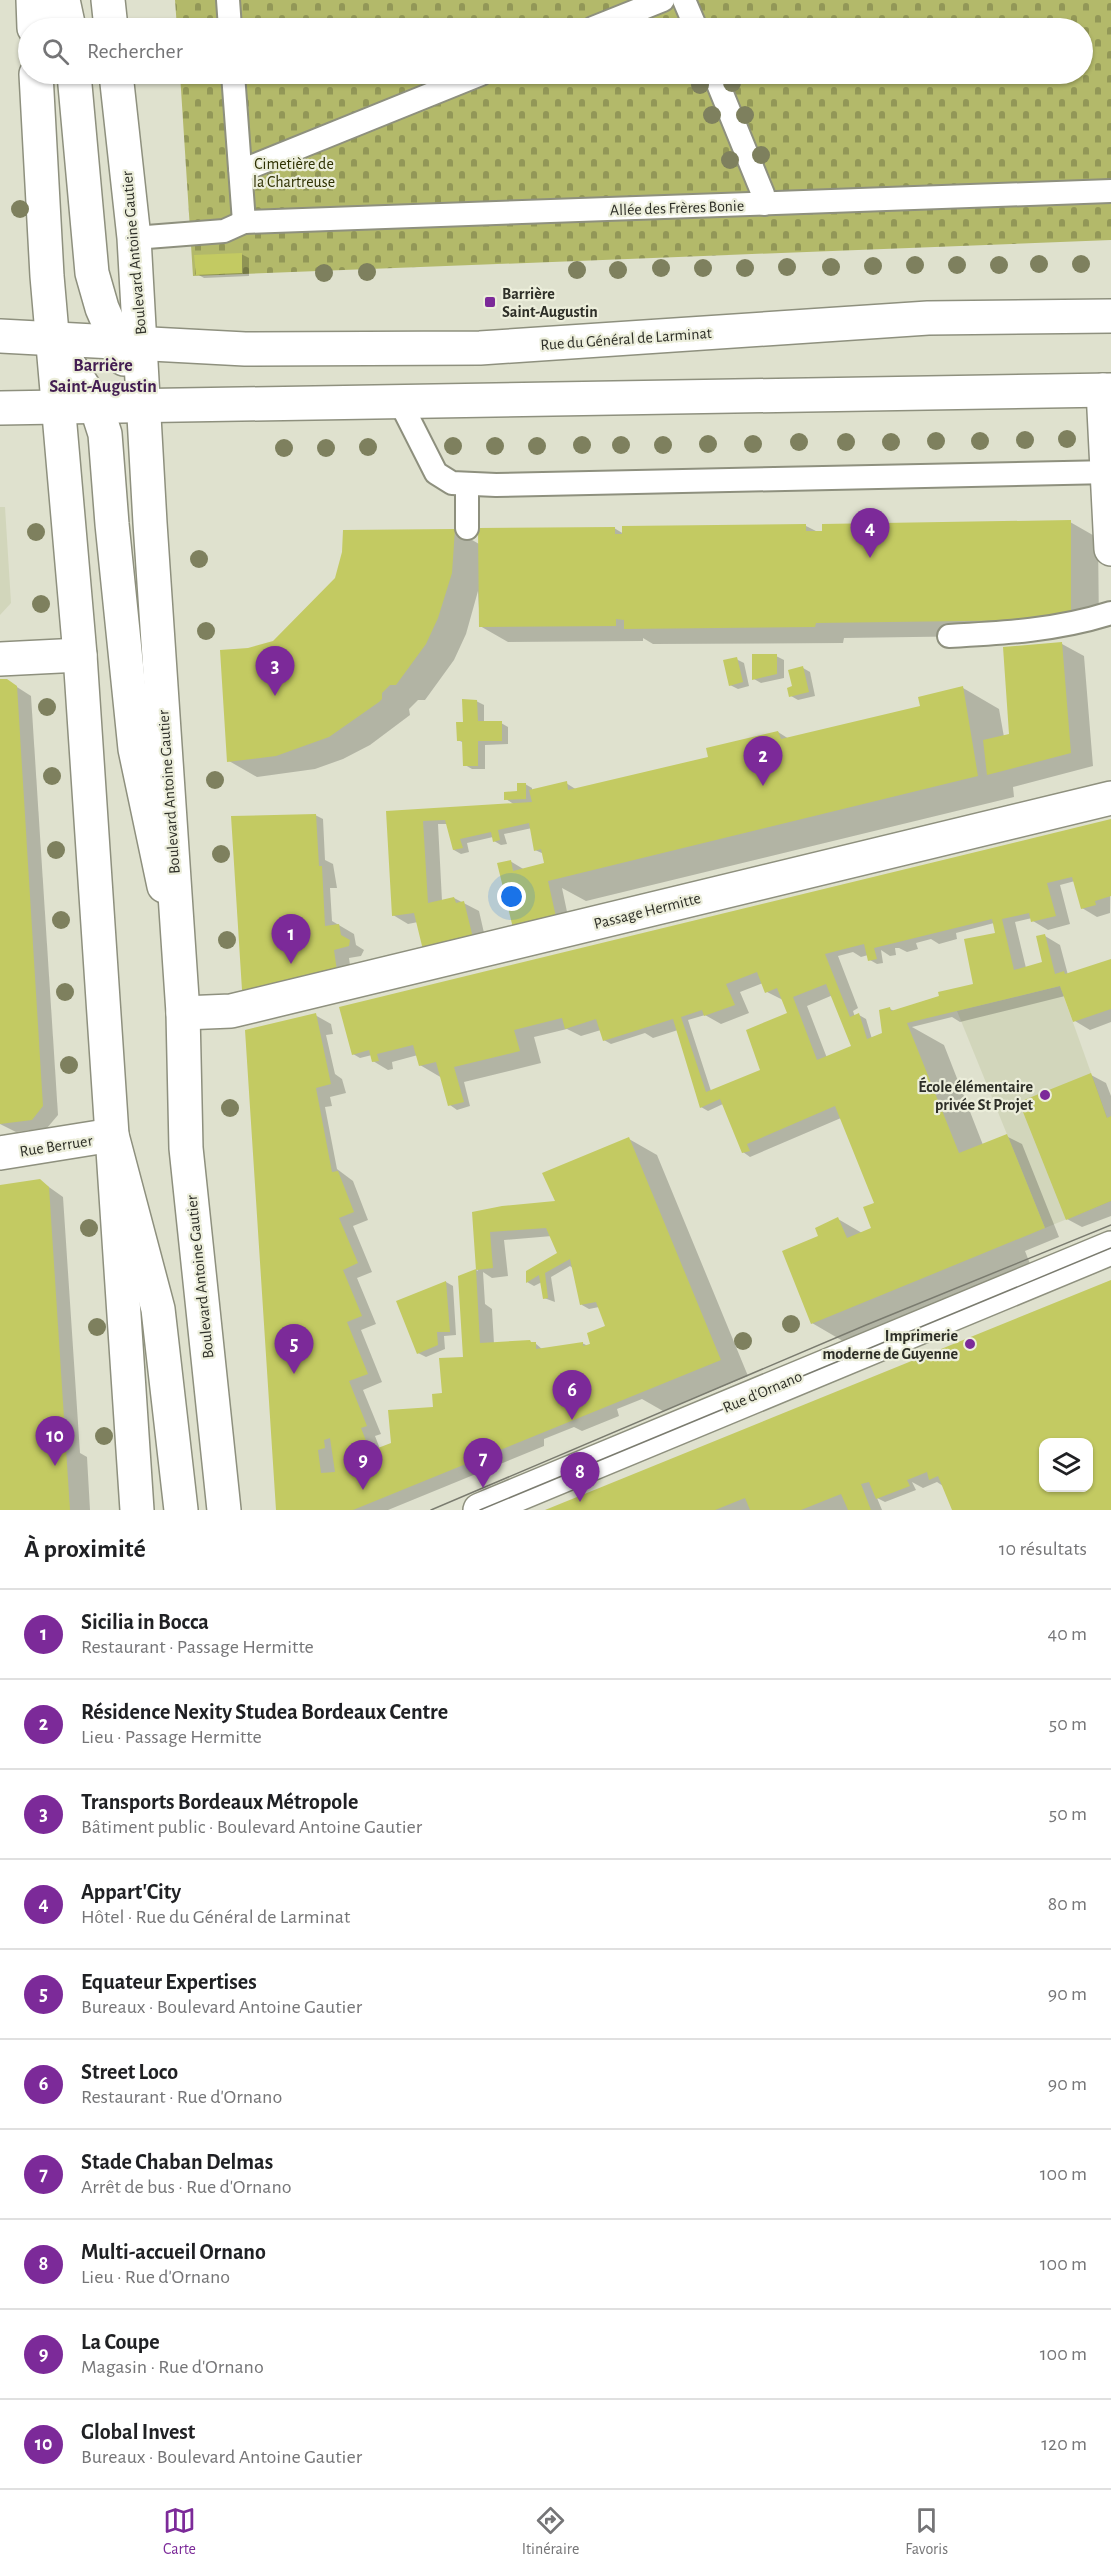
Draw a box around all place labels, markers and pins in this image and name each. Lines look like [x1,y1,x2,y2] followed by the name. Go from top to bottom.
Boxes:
[502,286,598,320] place label: Barrière Saint-Augustin
[483,295,497,309] marker: Barrière Saint-Augustin
[850,508,890,558] pin: 4
[256,646,294,696] pin: 3
[744,736,783,786] pin: 2
[272,914,310,964] pin: 1
[918,1076,1034,1114] place label: École élémentaire privée St Projet
[1038,1088,1052,1102] marker: École élémentaire privée St Projet
[274,1324,314,1374] pin: 5
[822,1328,958,1363] place label: Imprimerie moderne de Guyenne
[963,1337,977,1351] marker: Imprimerie moderne de Guyenne
[552,1370,592,1420] pin: 6
[36,1416,74,1466] pin: 10
[464,1438,502,1488] pin: 7
[344,1440,382,1490] pin: 9
[560,1452,600,1502] pin: 8

